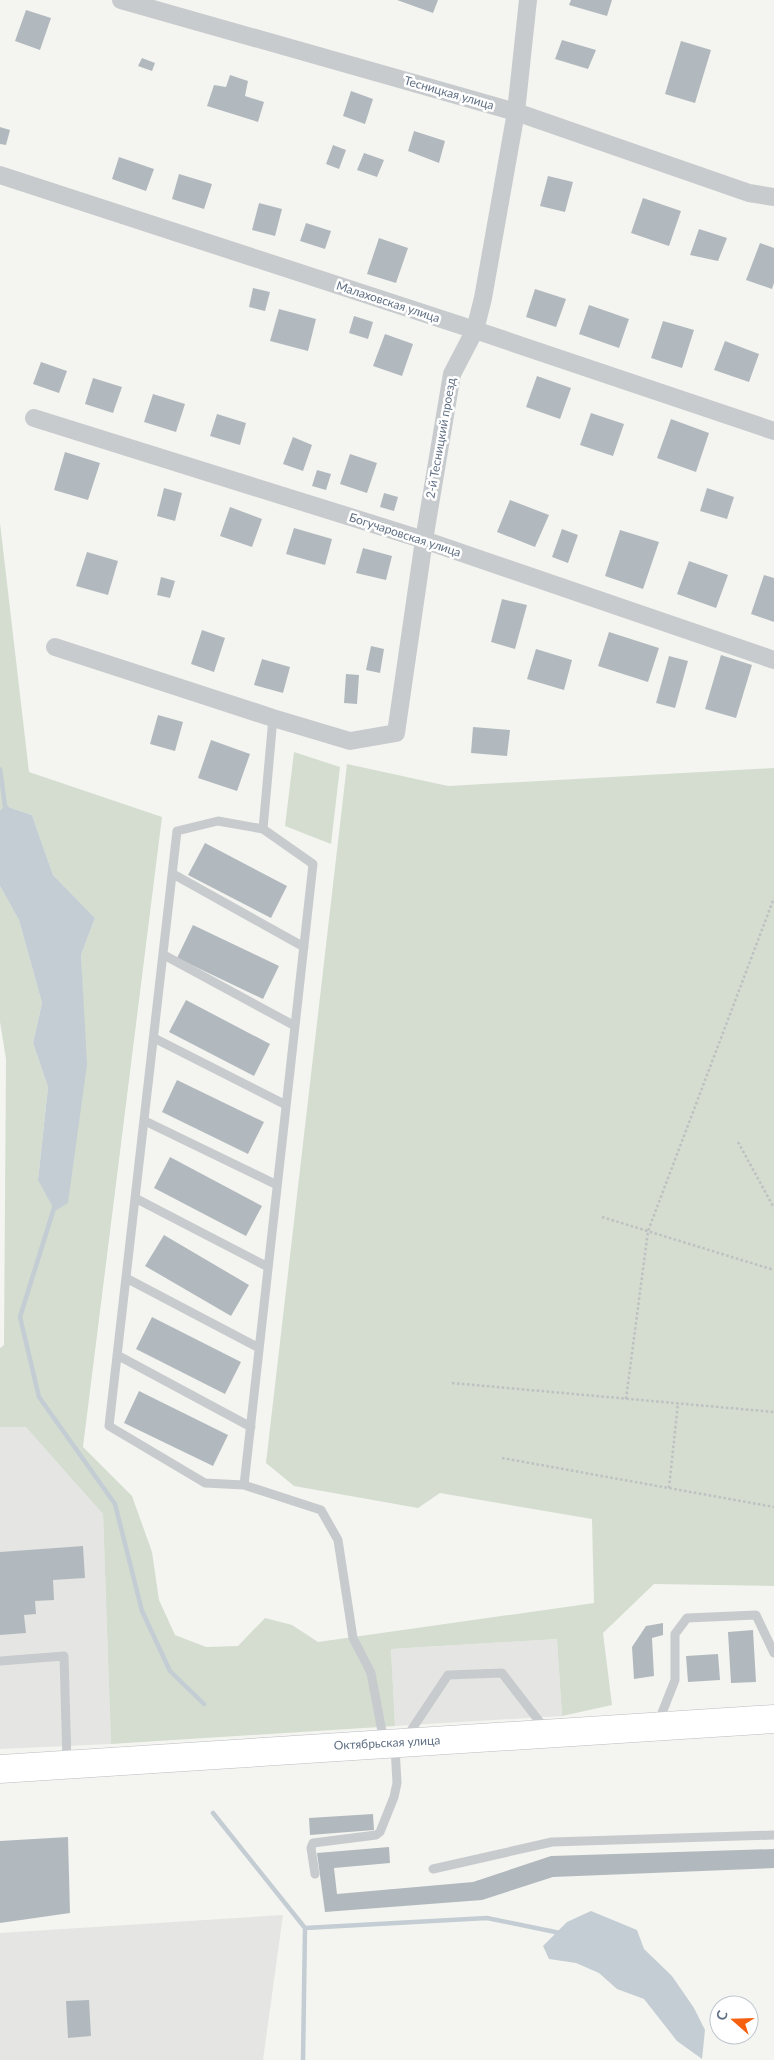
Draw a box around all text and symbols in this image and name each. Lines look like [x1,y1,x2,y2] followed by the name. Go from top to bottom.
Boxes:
[403,73,496,112] street label: Тесницкая улица
[334,278,442,325] street label: Малаховская улица
[422,376,459,500] street label: 2-й Тесницкий проезд
[347,509,463,560] street label: Богучаровская улица
[333,1732,441,1753] street label: Октябрьская улица
[709,1995,759,2045] north arrow
[712,2007,731,2023] text: С

